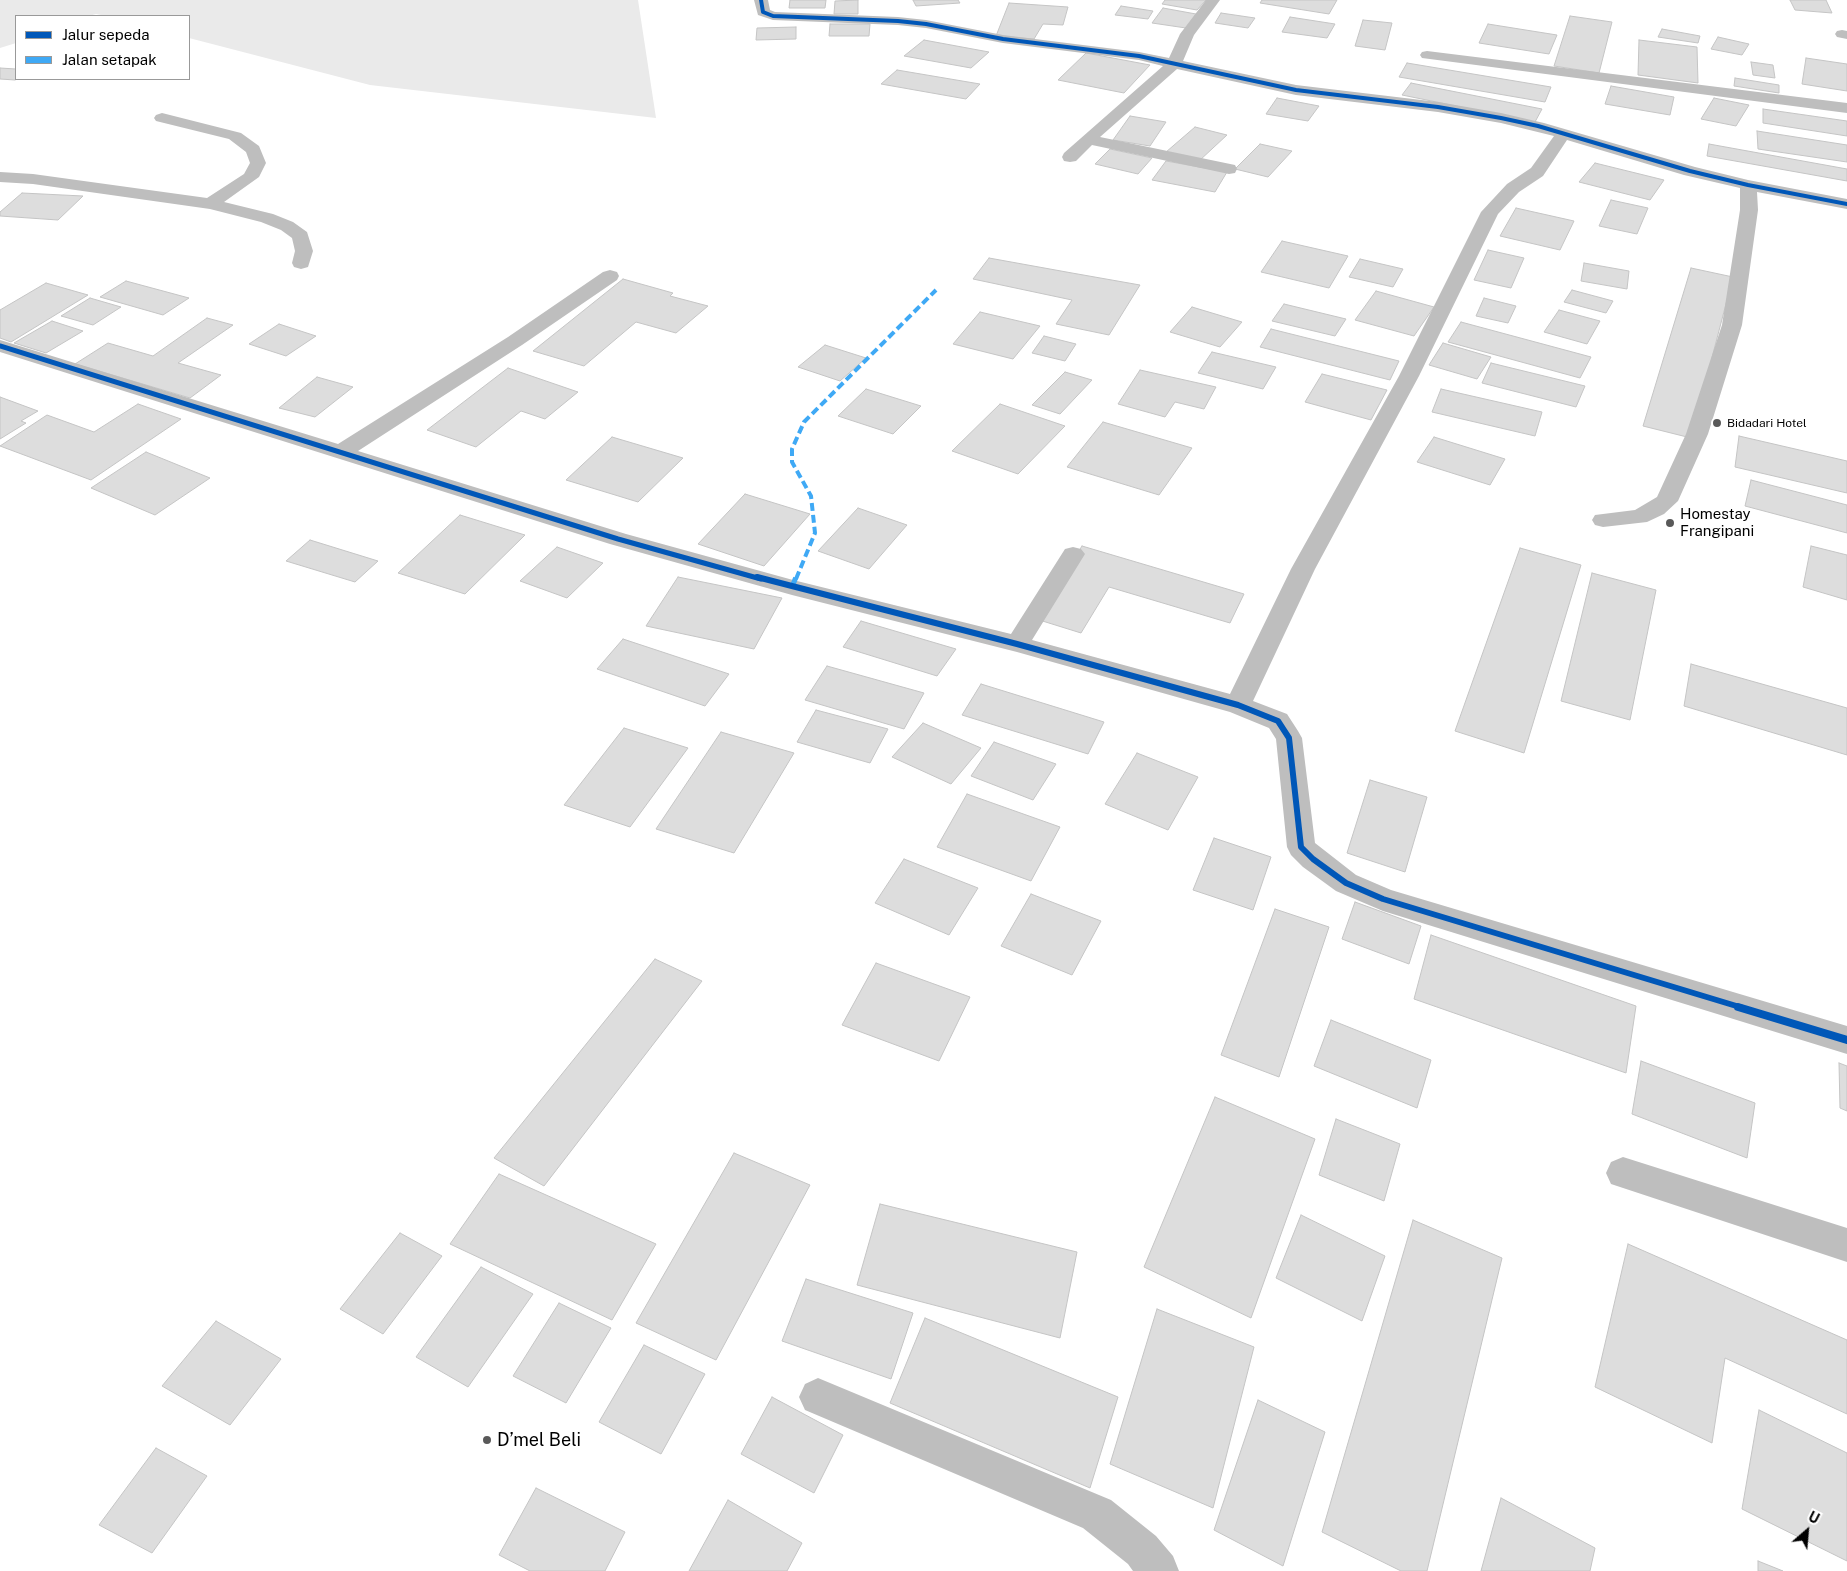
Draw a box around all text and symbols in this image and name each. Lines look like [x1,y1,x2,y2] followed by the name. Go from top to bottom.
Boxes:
[15,15,190,80] legend
[62,26,150,43] text: Jalur sepeda
[62,51,157,68] text: Jalan setapak
[1727,416,1807,430] place label: Bidadari Hotel
[1711,417,1723,429] marker: Bidadari Hotel
[1680,505,1754,540] place label: Homestay Frangipani
[1664,517,1676,529] marker: Homestay Frangipani
[497,1429,581,1451] place label: D’mel Beli
[481,1434,493,1446] marker: D’mel Beli
[1782,1506,1832,1556] north arrow
[1806,1508,1822,1527] text: U

